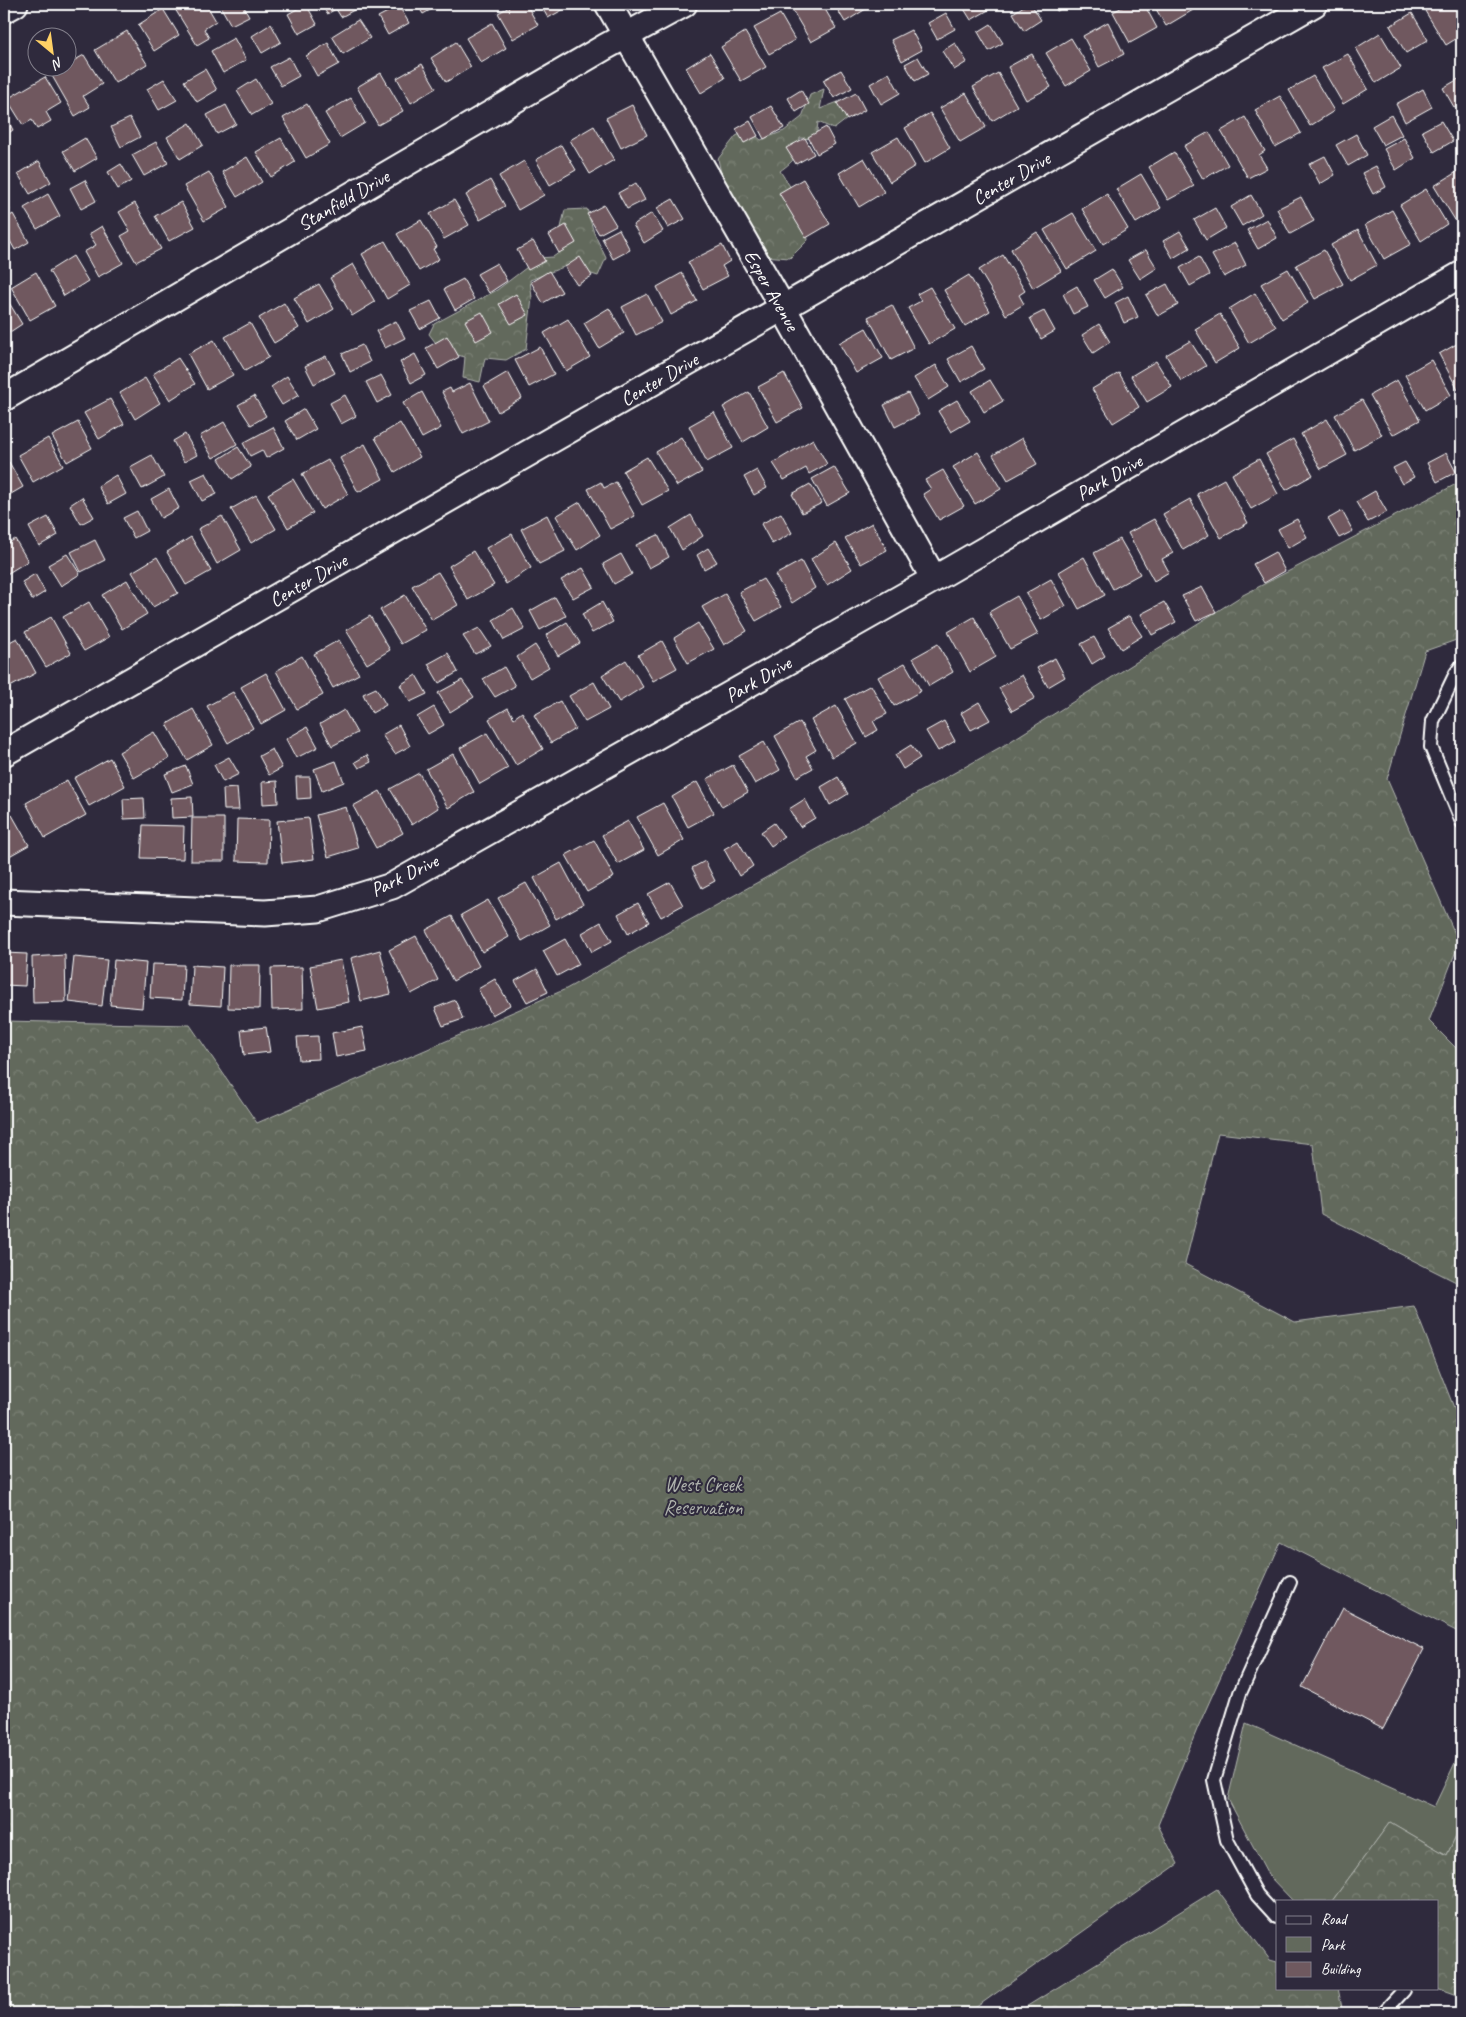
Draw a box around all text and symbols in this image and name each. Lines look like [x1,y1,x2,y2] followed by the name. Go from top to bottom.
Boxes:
[28,28,78,78] north arrow
[48,53,66,74] text: N
[968,145,1056,211] street label: Center Drive
[293,163,395,237] street label: Stanfield Drive
[738,245,806,337] street label: Esper Avenue
[616,346,704,412] street label: Center Drive
[1072,448,1148,506] street label: Park Drive
[265,547,353,613] street label: Center Drive
[721,650,797,708] street label: Park Drive
[366,848,443,903] street label: Park Drive
[664,1472,743,1520] park label: West Creek Reservation
[1276,1900,1438,1990] legend
[1321,1910,1348,1929] text: Road
[1321,1936,1346,1955] text: Park
[1321,1960,1361,1979] text: Building

